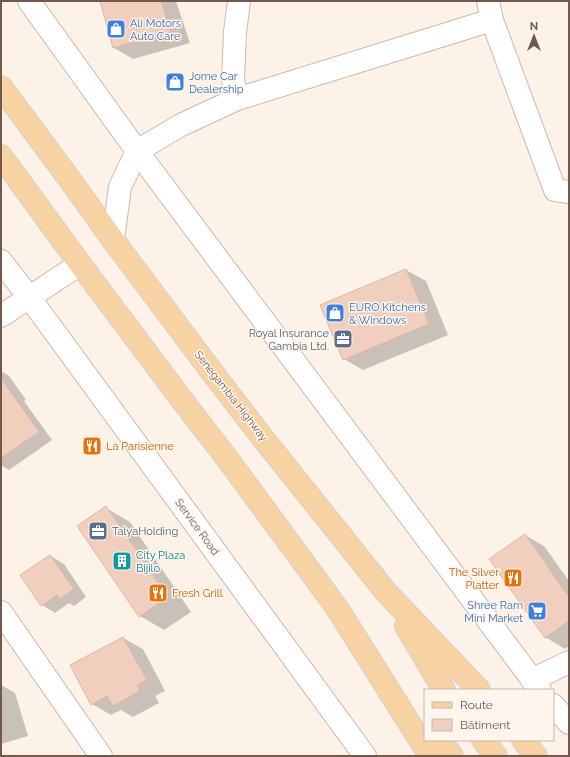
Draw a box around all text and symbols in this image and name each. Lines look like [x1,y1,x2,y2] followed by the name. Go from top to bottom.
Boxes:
[514,16,554,56] north arrow
[130,17,181,43] place label: Ali Motors Auto Care
[105,18,127,40] shop icon: Ali Motors Auto Care
[530,20,538,33] text: N
[189,70,244,96] place label: Jome Car Dealership
[164,71,186,93] shop icon: Jome Car Dealership
[349,301,426,327] place label: EURO Kitchens & Windows
[324,302,346,324] shop icon: EURO Kitchens & Windows
[249,327,330,353] place label: Royal Insurance Gambia Ltd.
[332,328,354,350] office icon: Royal Insurance Gambia Ltd.
[192,348,270,444] street label: Senegambia Highway
[81,435,103,457] restaurant icon: La Parisienne
[106,440,174,453] place label: La Parisienne
[172,496,222,558] street label: Service Road
[87,520,109,542] office icon: TalyaHolding
[112,525,178,538] place label: TalyaHolding
[136,549,185,575] place label: City Plaza Bijilo
[111,550,133,572] building icon: City Plaza Bijilo
[449,566,499,592] place label: The Silver Platter
[502,567,524,589] restaurant icon: The Silver Platter
[147,582,169,604] restaurant icon: Fresh Grill
[172,587,223,600] place label: Fresh Grill
[464,599,523,625] place label: Shree Ram Mini Market
[526,600,548,622] supermarket icon: Shree Ram Mini Market
[424,689,554,741] legend
[460,698,493,712] text: Route
[460,718,510,732] text: Bâtiment

